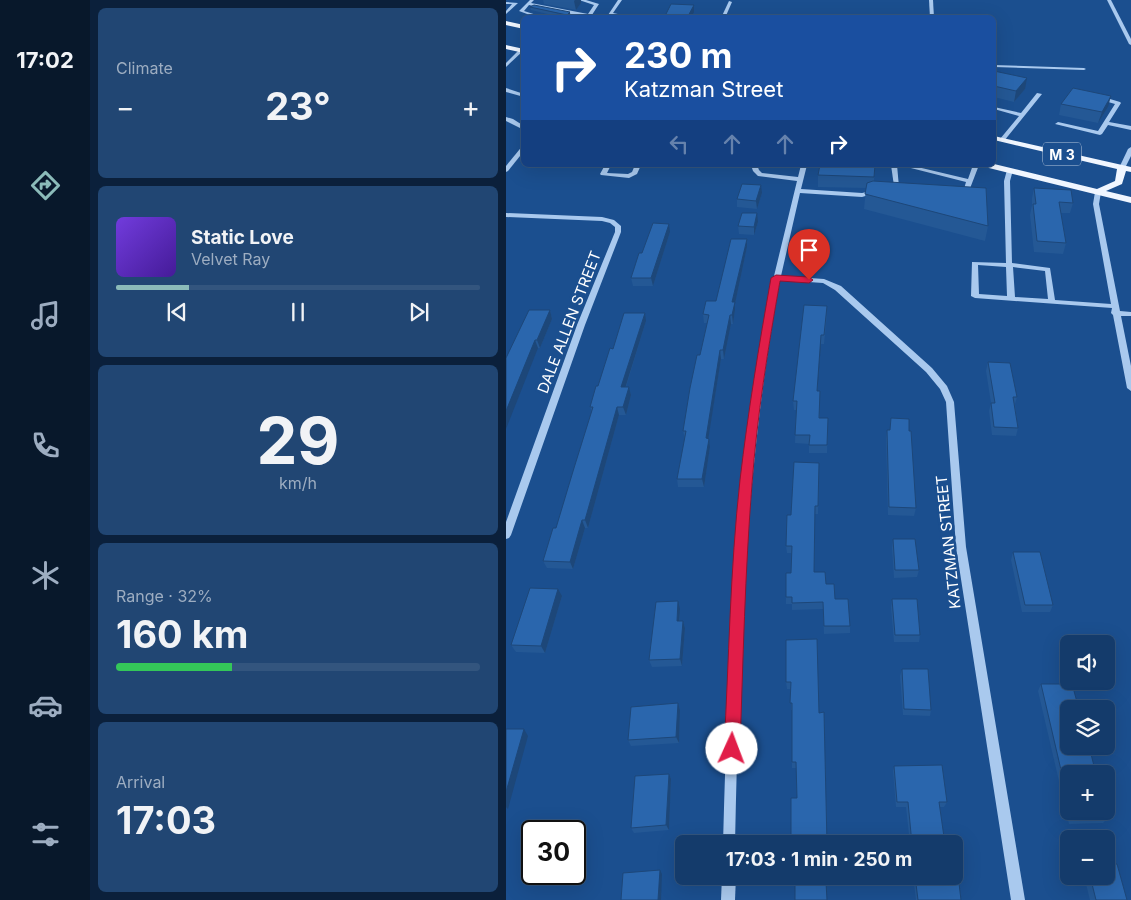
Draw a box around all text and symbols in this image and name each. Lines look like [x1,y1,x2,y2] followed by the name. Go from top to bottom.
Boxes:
[624,34,732,76] text: 230 m
[541,35,606,100] icon: right
[16,47,74,73] text: 17:02
[116,58,173,78] text: Climate
[624,76,783,102] text: Katzman Street
[265,83,331,129] text: 23°
[116,90,135,124] text: −
[461,90,480,124] text: +
[665,130,693,158] icon: left
[718,130,746,158] icon: ahead
[771,130,799,158] icon: ahead
[824,130,852,158] icon: right
[1043,142,1081,166] road number: M 3
[28,168,63,203] icon: directions
[191,226,294,249] text: Static Love
[788,229,830,280] pin
[795,236,823,264] icon: arrive
[533,248,605,396] street label: DALE ALLEN STREET
[191,249,270,269] text: Velvet Ray
[28,298,63,333] icon: music
[163,298,191,326] icon: previous
[284,298,312,326] icon: pause
[405,298,433,326] icon: next
[256,401,340,480] text: 29
[28,428,63,463] icon: phone
[279,473,317,493] text: km/h
[932,474,964,610] street label: KATZMAN STREET
[28,558,63,593] icon: climate
[116,586,213,606] text: Range · 32%
[116,611,248,657] text: 160 km
[1060,635,1115,885] map controls
[1060,635,1115,690] button: sound
[28,688,63,723] icon: car
[1060,700,1115,755] button: layers
[705,722,757,774] position arrow
[1060,765,1115,820] button: +
[116,772,165,792] text: Arrival
[116,797,216,843] text: 17:03
[28,817,63,852] icon: filters
[521,820,586,885] speed limit sign: 30
[1060,830,1115,885] button: −
[726,848,912,871] text: 17:03 · 1 min · 250 m

